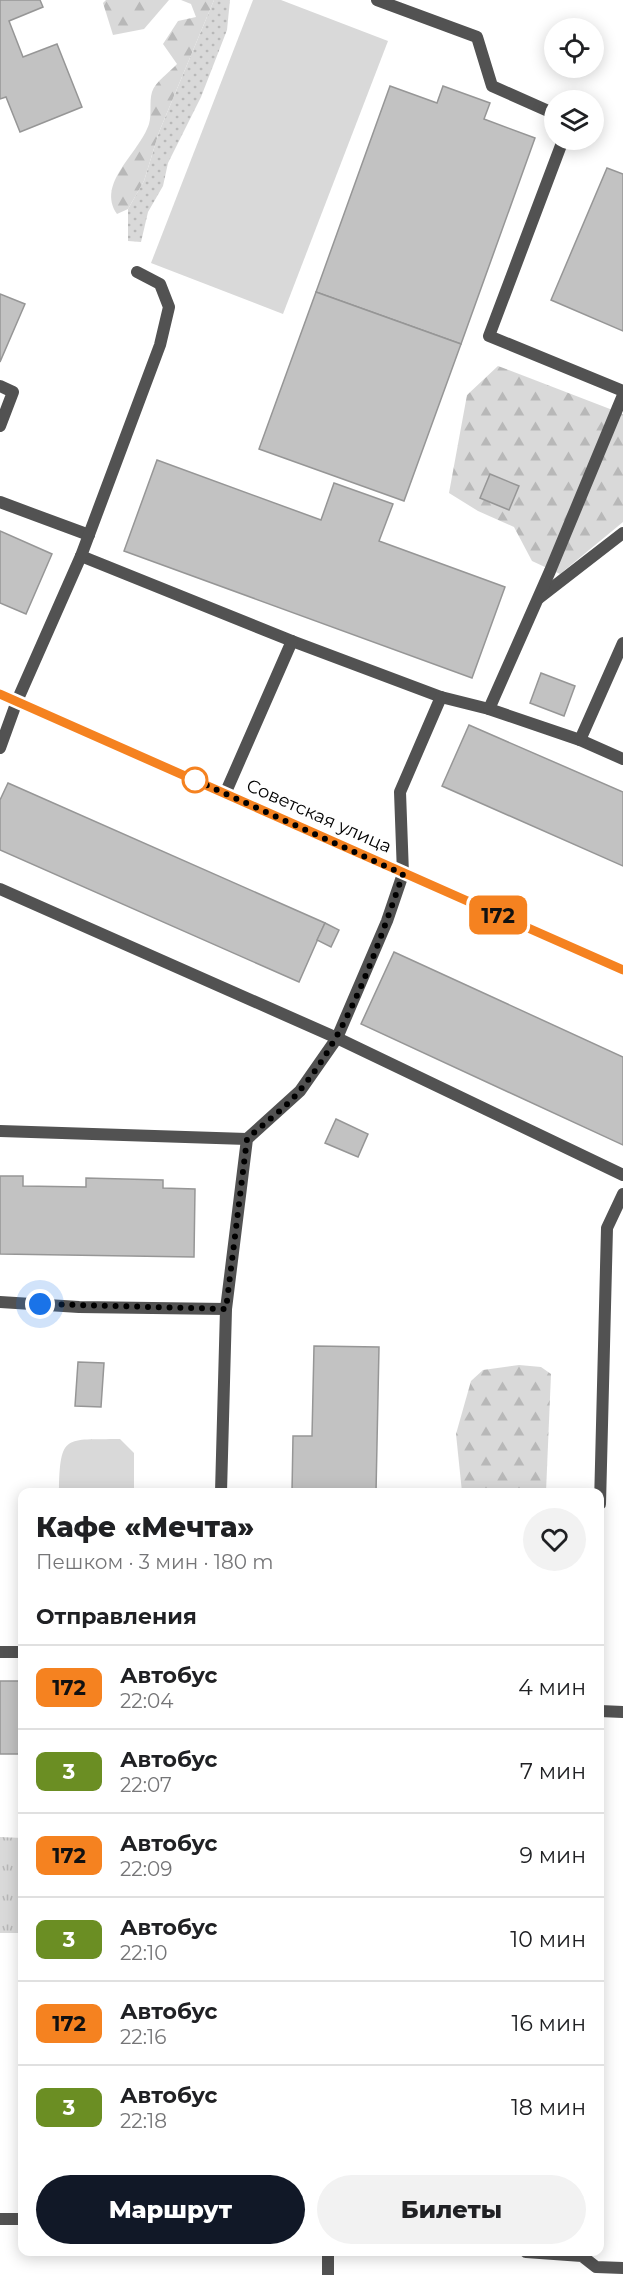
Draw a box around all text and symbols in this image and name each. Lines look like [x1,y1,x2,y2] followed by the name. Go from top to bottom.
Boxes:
[544,18,604,150] map controls
[544,18,604,78] button: locate
[544,90,604,150] button: layers
[182,767,208,793] unlabelled marker
[243,774,395,858] street label: Советская улица
[464,896,532,934] line badge: 172
[481,903,515,928] text: 172
[25,1289,55,1319] your location
[523,1508,586,1571] button: heart
[36,1510,254,1544] text: Кафе «Мечта»
[36,1550,274,1574] text: Пешком · 3 мин · 180 m
[36,1603,197,1630] text: Отправления
[120,1662,218,1689] text: Автобус
[518,1674,586,1701] text: 4 мин
[52,1675,86,1700] text: 172
[120,1689,173,1713] text: 22:04
[120,1746,218,1773] text: Автобус
[520,1758,586,1785] text: 7 мин
[63,1759,75,1784] text: 3
[120,1773,172,1797] text: 22:07
[120,1830,218,1857] text: Автобус
[519,1842,586,1869] text: 9 мин
[52,1843,86,1868] text: 172
[120,1857,172,1881] text: 22:09
[120,1914,218,1941] text: Автобус
[510,1926,586,1953] text: 10 мин
[63,1927,75,1952] text: 3
[120,1941,167,1965] text: 22:10
[120,1998,218,2025] text: Автобус
[512,2010,586,2037] text: 16 мин
[52,2011,86,2036] text: 172
[120,2025,166,2049] text: 22:16
[120,2082,218,2109] text: Автобус
[511,2094,586,2121] text: 18 мин
[63,2095,75,2120] text: 3
[120,2109,167,2133] text: 22:18
[36,2175,305,2244] button: Маршрут
[317,2175,586,2244] button: Билеты

